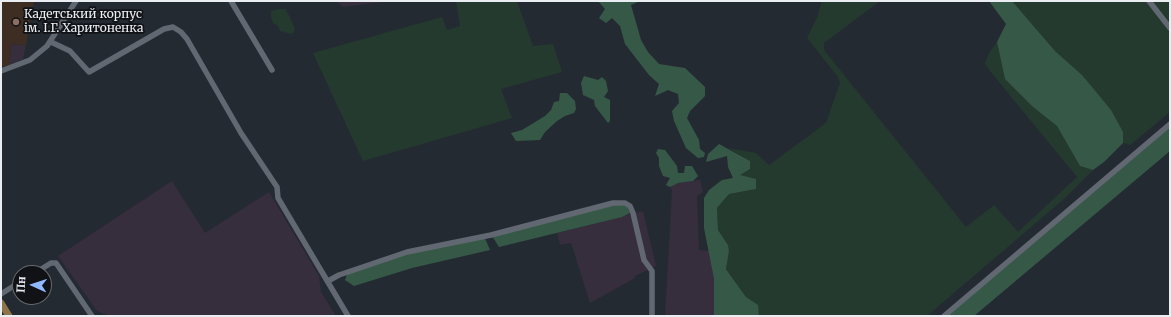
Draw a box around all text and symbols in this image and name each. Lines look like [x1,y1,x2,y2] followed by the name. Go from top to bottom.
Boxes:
[24,8,143,36] place label: Кадетський корпус ім. І.Г. Харитоненка
[11,17,21,27] marker: Кадетський корпус ім. І.Г. Харитоненка
[12,265,52,305] north arrow
[14,276,28,293] text: Пн

